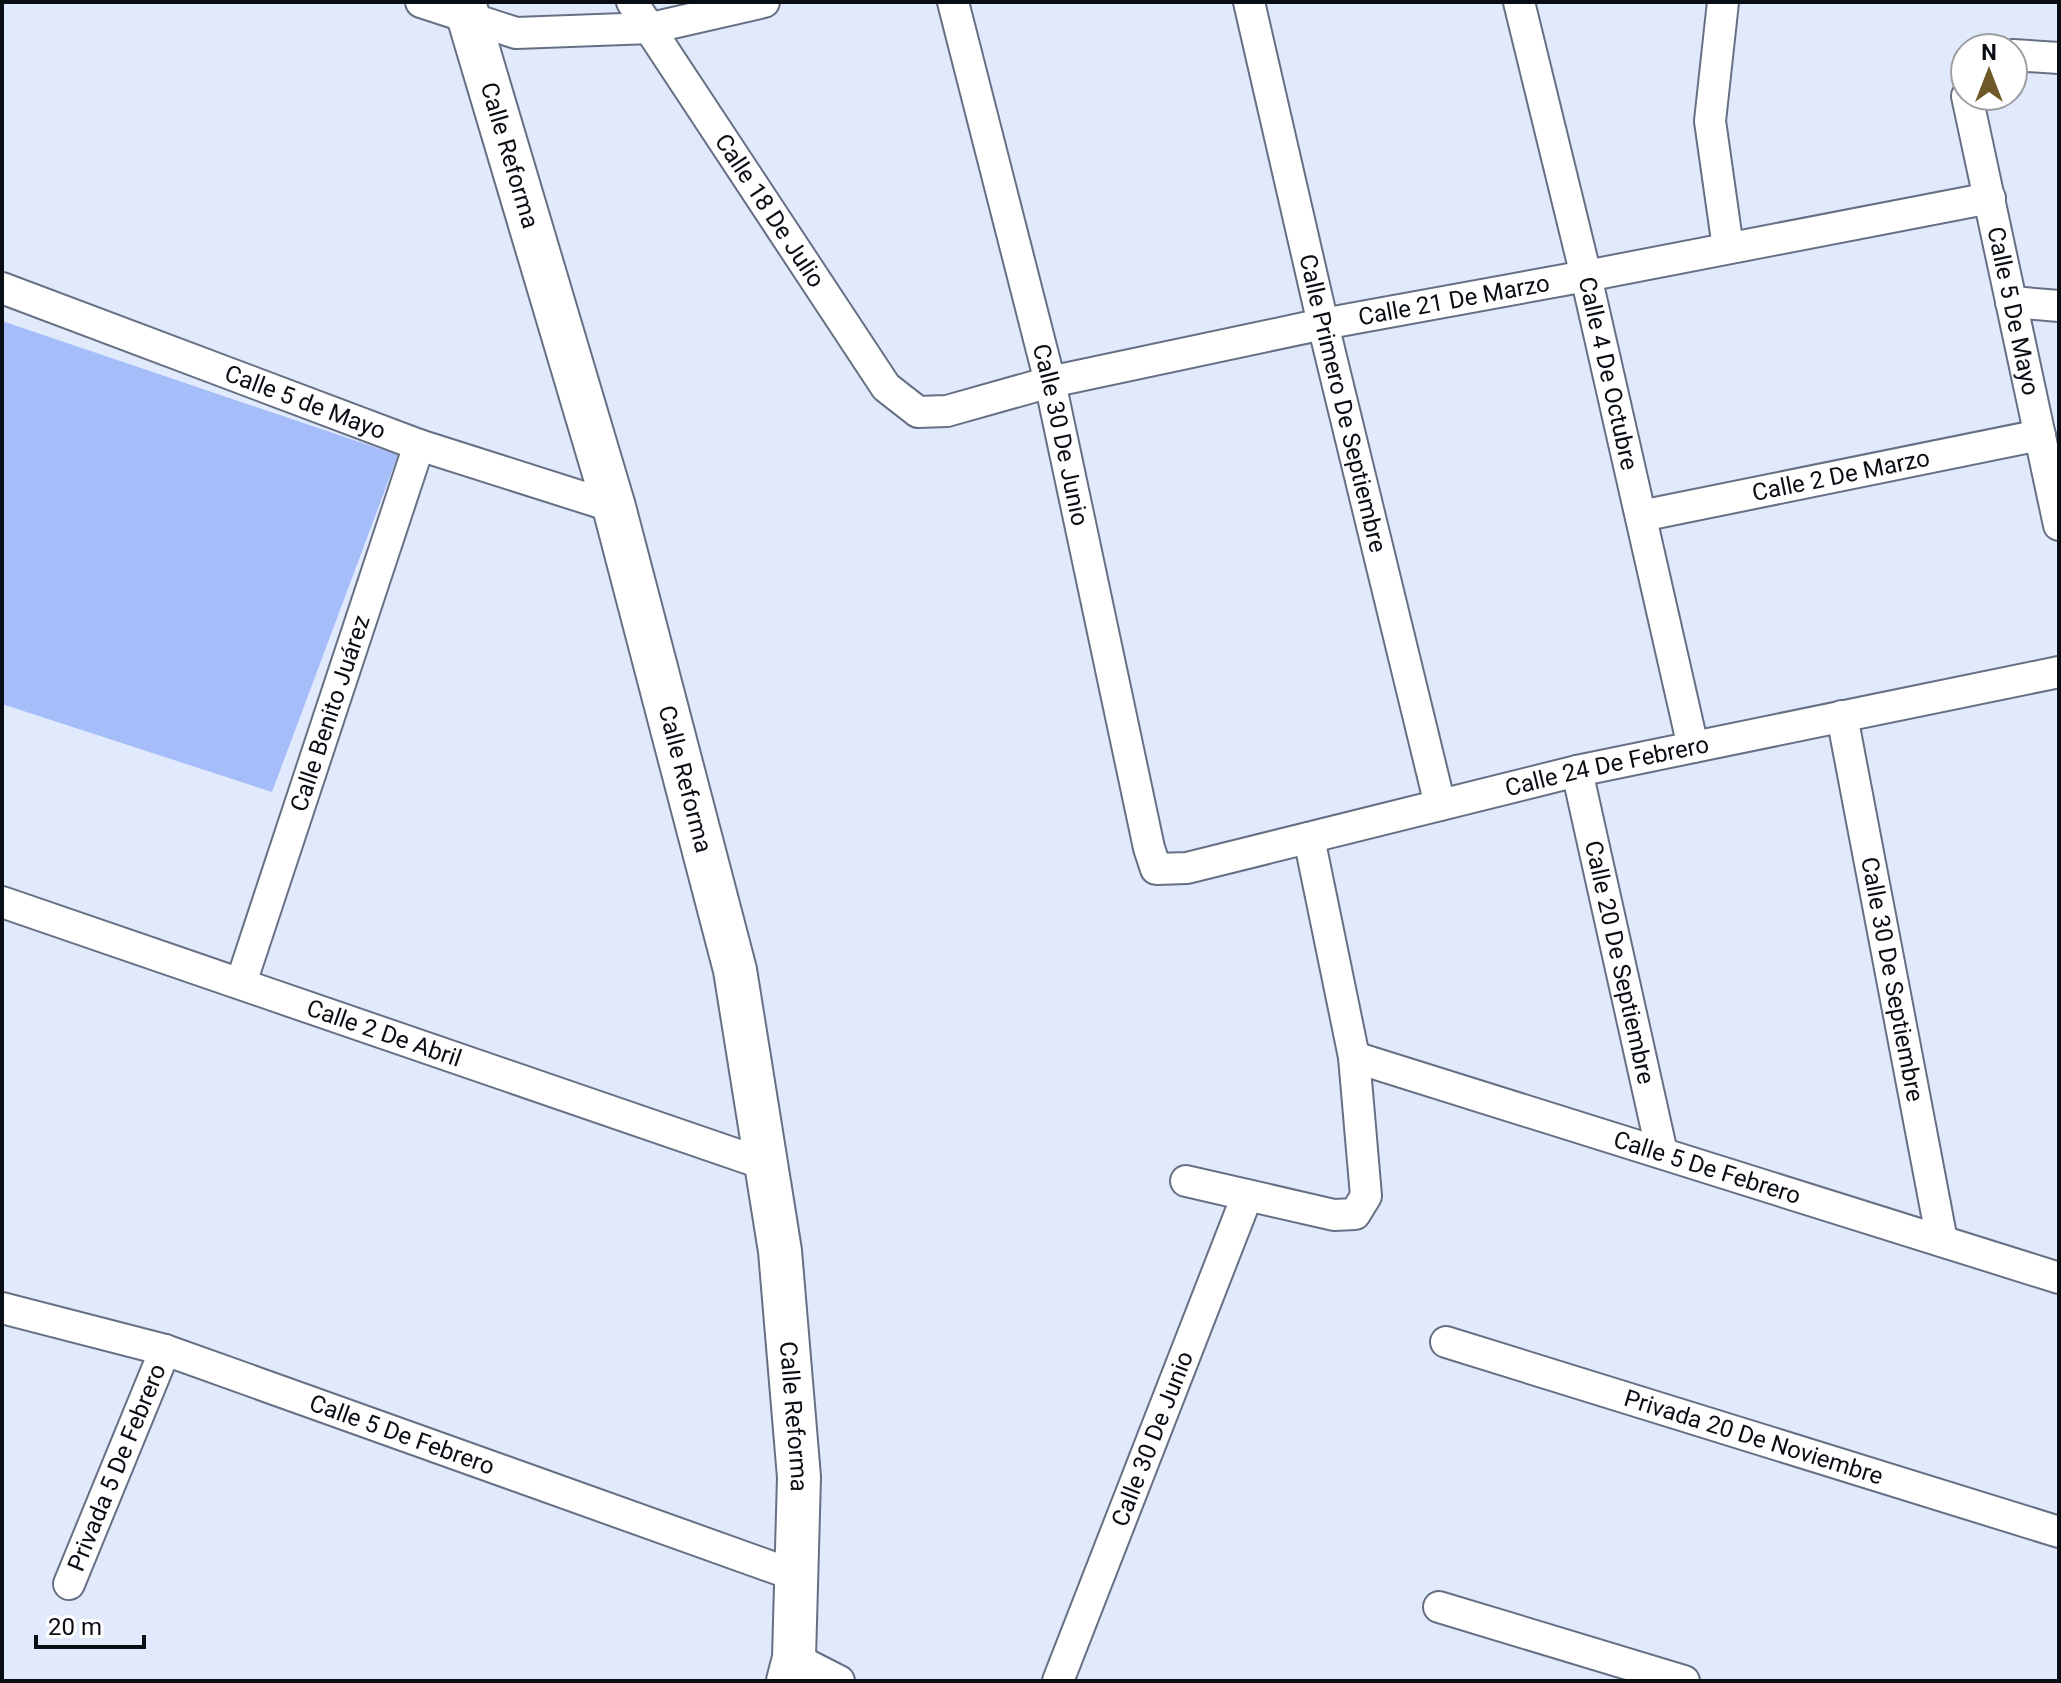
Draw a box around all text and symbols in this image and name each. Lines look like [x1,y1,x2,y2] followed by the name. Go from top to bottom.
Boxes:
[1949,32,2029,112] north arrow
[1981,40,1997,65] text: N
[475,79,544,232] street label: Calle Reforma
[709,129,830,293] street label: Calle 18 De Julio
[1981,224,2045,398] street label: Calle 5 De Mayo
[1293,251,1392,555] street label: Calle Primero De Septiembre
[1356,269,1552,331] street label: Calle 21 De Marzo
[1573,274,1644,473] street label: Calle 4 De Octubre
[1027,341,1094,528] street label: Calle 30 De Junio
[221,359,389,445] street label: Calle 5 de Mayo
[1750,444,1932,507] street label: Calle 2 De Marzo
[285,611,376,815] street label: Calle Benito Juárez
[652,703,718,856] street label: Calle Reforma
[1502,730,1711,802] street label: Calle 24 De Febrero
[1579,838,1660,1087] street label: Calle 20 De Septiembre
[1855,855,1929,1104] street label: Calle 30 De Septiembre
[303,994,465,1073] street label: Calle 2 De Abril
[1610,1125,1804,1210] street label: Calle 5 De Febrero
[774,1340,813,1492] street label: Calle Reforma
[1106,1347,1199,1530] street label: Calle 30 De Junio
[62,1360,172,1575] street label: Privada 5 De Febrero
[1621,1384,1886,1491] street label: Privada 20 De Noviembre
[306,1389,498,1481] street label: Calle 5 De Febrero
[36,1599,144,1649] scale bar
[48,1613,102,1641] text: 20 m

